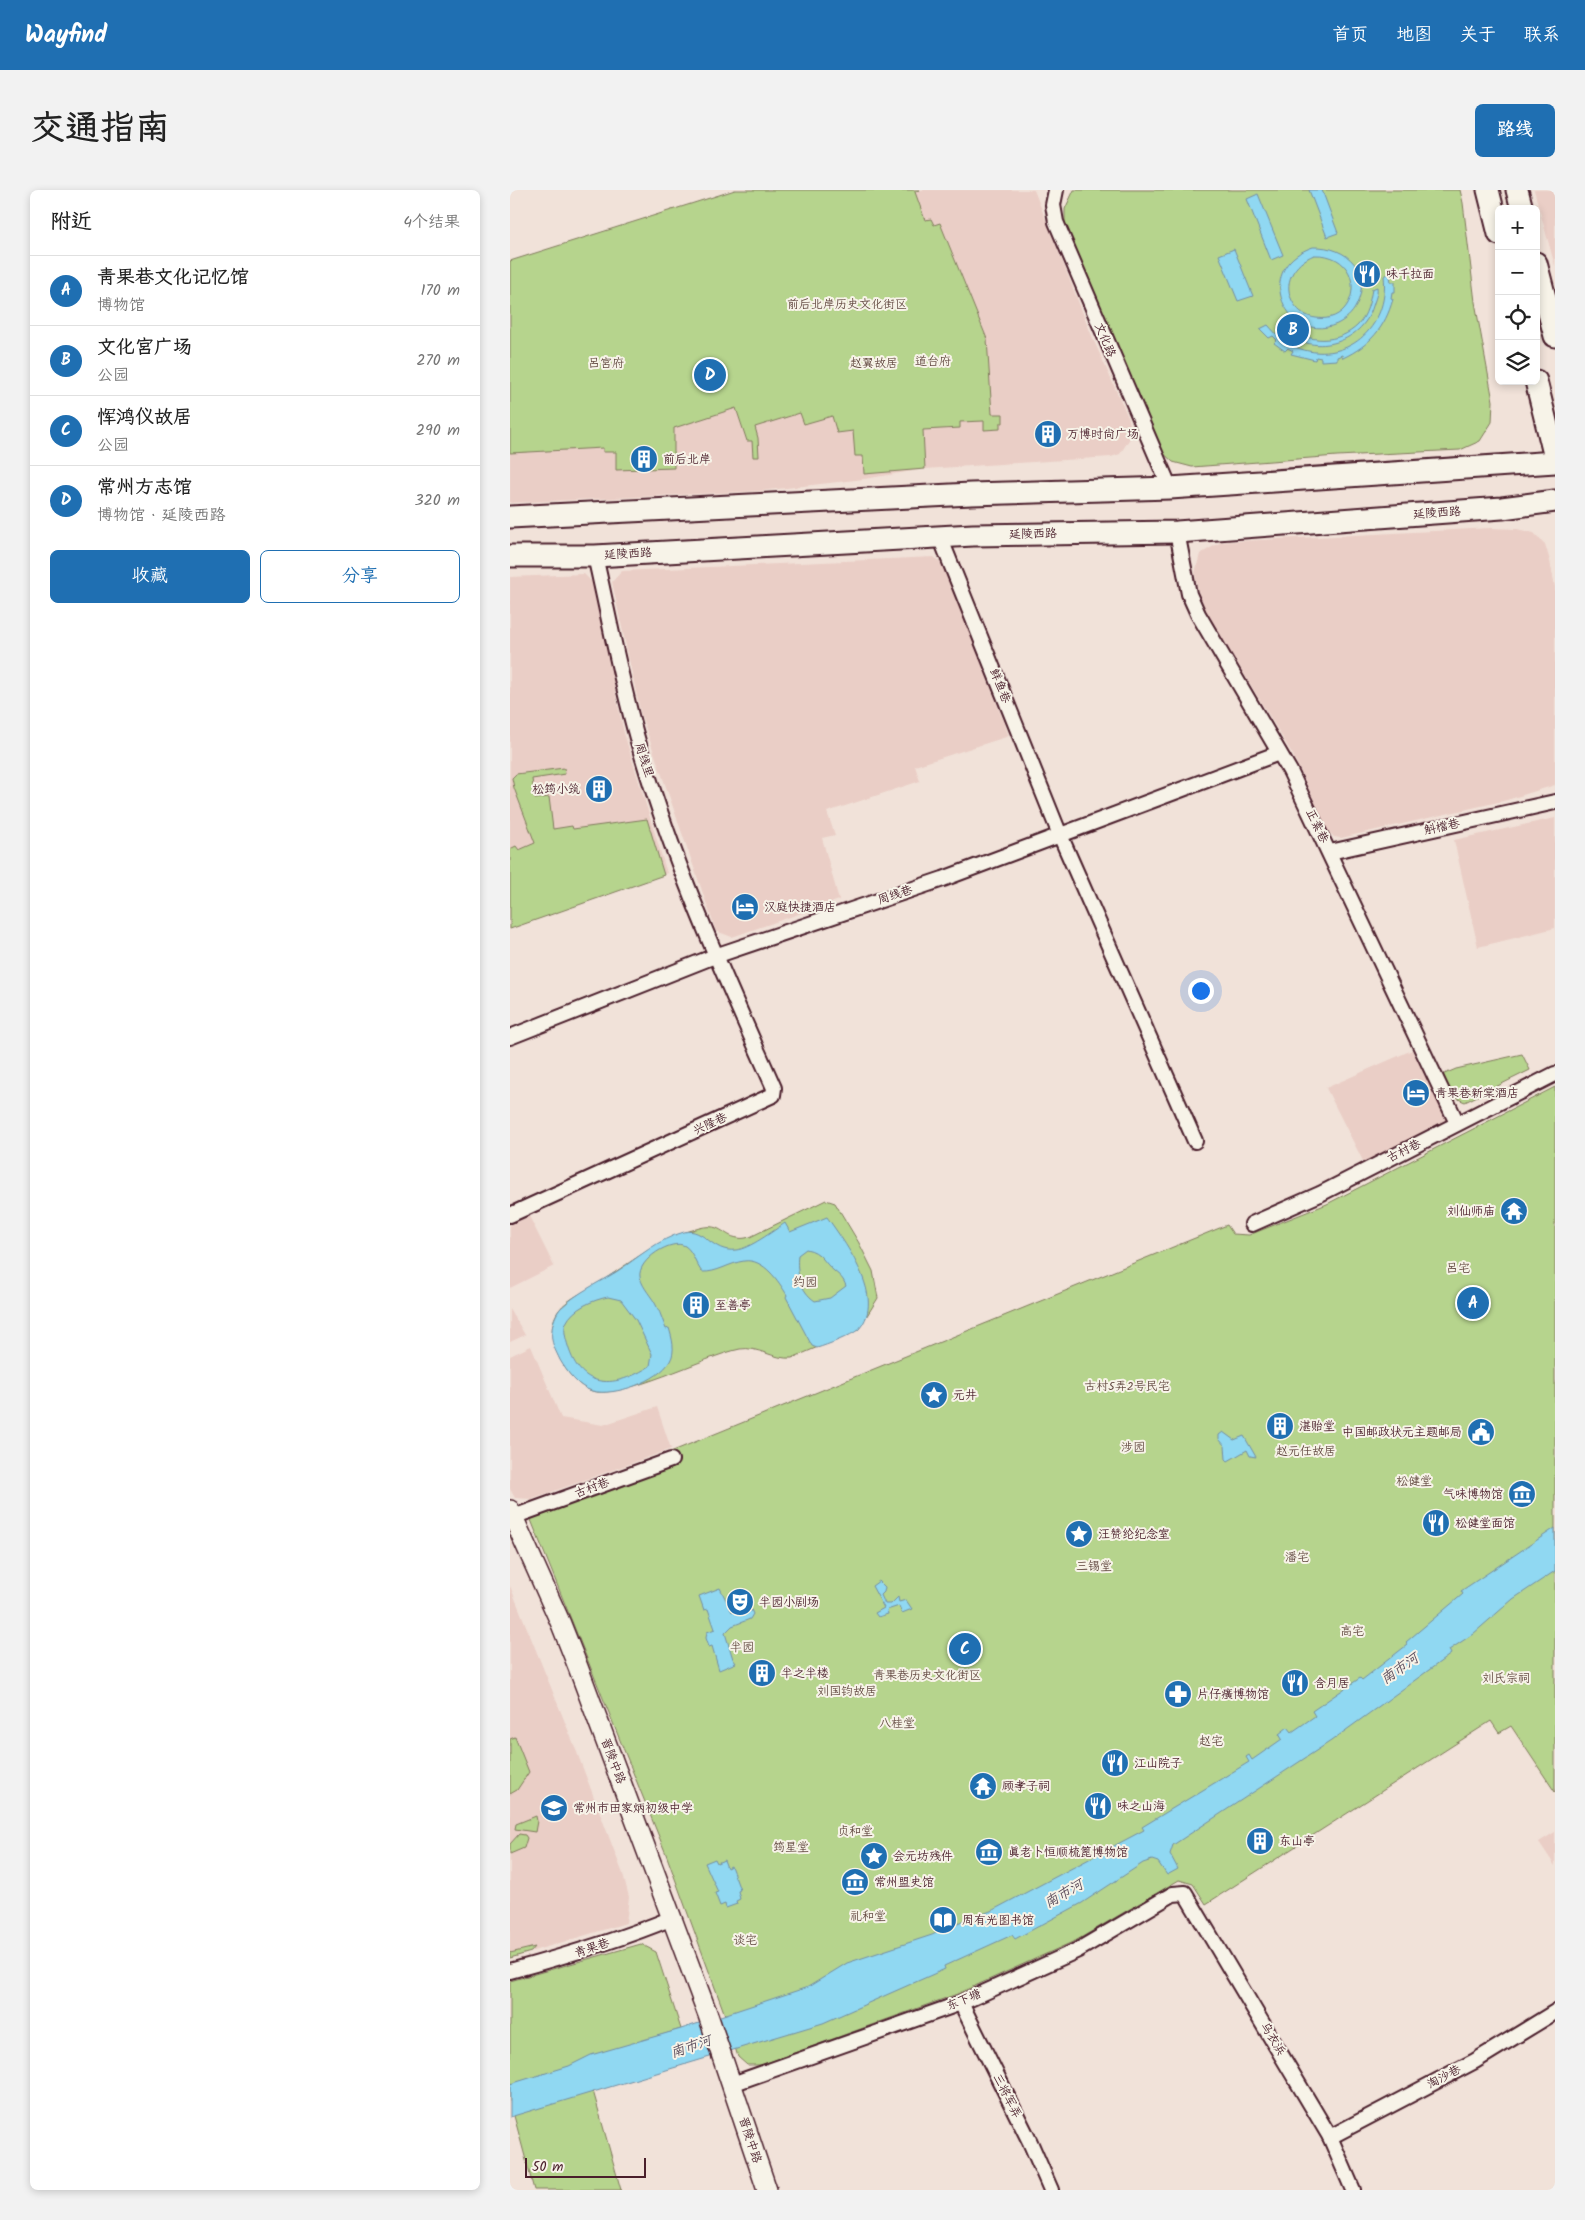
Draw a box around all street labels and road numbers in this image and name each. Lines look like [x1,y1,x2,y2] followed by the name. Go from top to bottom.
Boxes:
[1089,320,1121,360] street label: 文化路
[1412,502,1462,524] street label: 延陵西路
[1009,524,1057,544] street label: 延陵西路
[604,543,652,565] street label: 延陵西路
[984,666,1016,706] street label: 鲜鱼巷
[629,740,659,780] street label: 周线里
[1301,806,1333,846] street label: 正素巷
[1422,814,1462,840] street label: 斛檔巷
[875,880,915,910] street label: 周线巷
[690,1108,730,1140] street label: 兴隆巷
[1384,1134,1424,1168] street label: 古村巷
[572,1473,612,1503] street label: 古村巷
[596,1735,630,1787] street label: 晋陵中路
[572,1933,612,1963] street label: 青果巷
[944,1984,984,2016] street label: 东下塘
[1256,2019,1290,2059] street label: 乌衣浜
[1424,2060,1464,2094] street label: 淘沙巷
[988,2070,1026,2122] street label: 三将军弄
[734,2114,766,2166] street label: 晋陵中路

